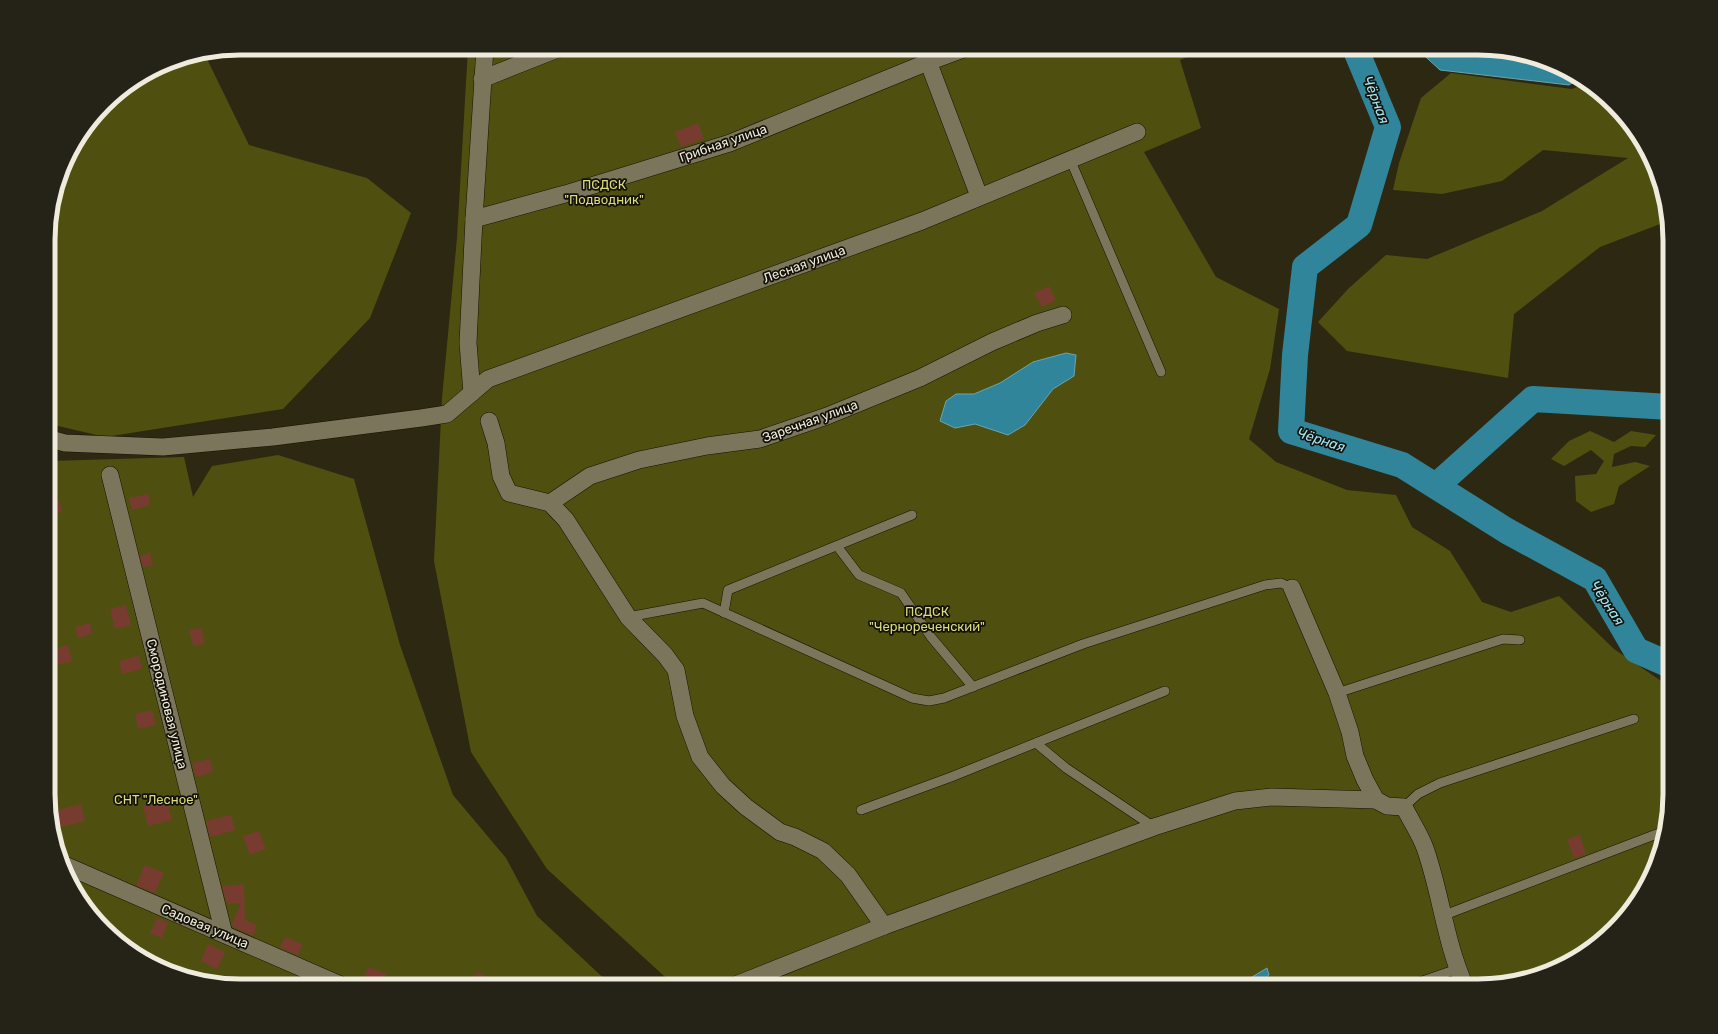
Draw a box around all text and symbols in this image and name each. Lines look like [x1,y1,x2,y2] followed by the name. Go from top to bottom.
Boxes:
[1359,74,1393,127] water label: Чёрная
[677,121,769,165] street label: Грибная улица
[564,177,644,207] park label: ПСДСК "Подводник"
[761,242,847,286] street label: Лесная улица
[760,397,860,445] street label: Заречная улица
[1295,424,1348,456] water label: Чёрная
[1586,577,1628,629] water label: Чёрная
[869,604,985,634] park label: ПСДСК "Чернореченский"
[144,637,190,771] street label: Смородиновая улица
[114,792,198,807] park label: СНТ "Лесное"
[159,901,251,951] street label: Садовая улица

